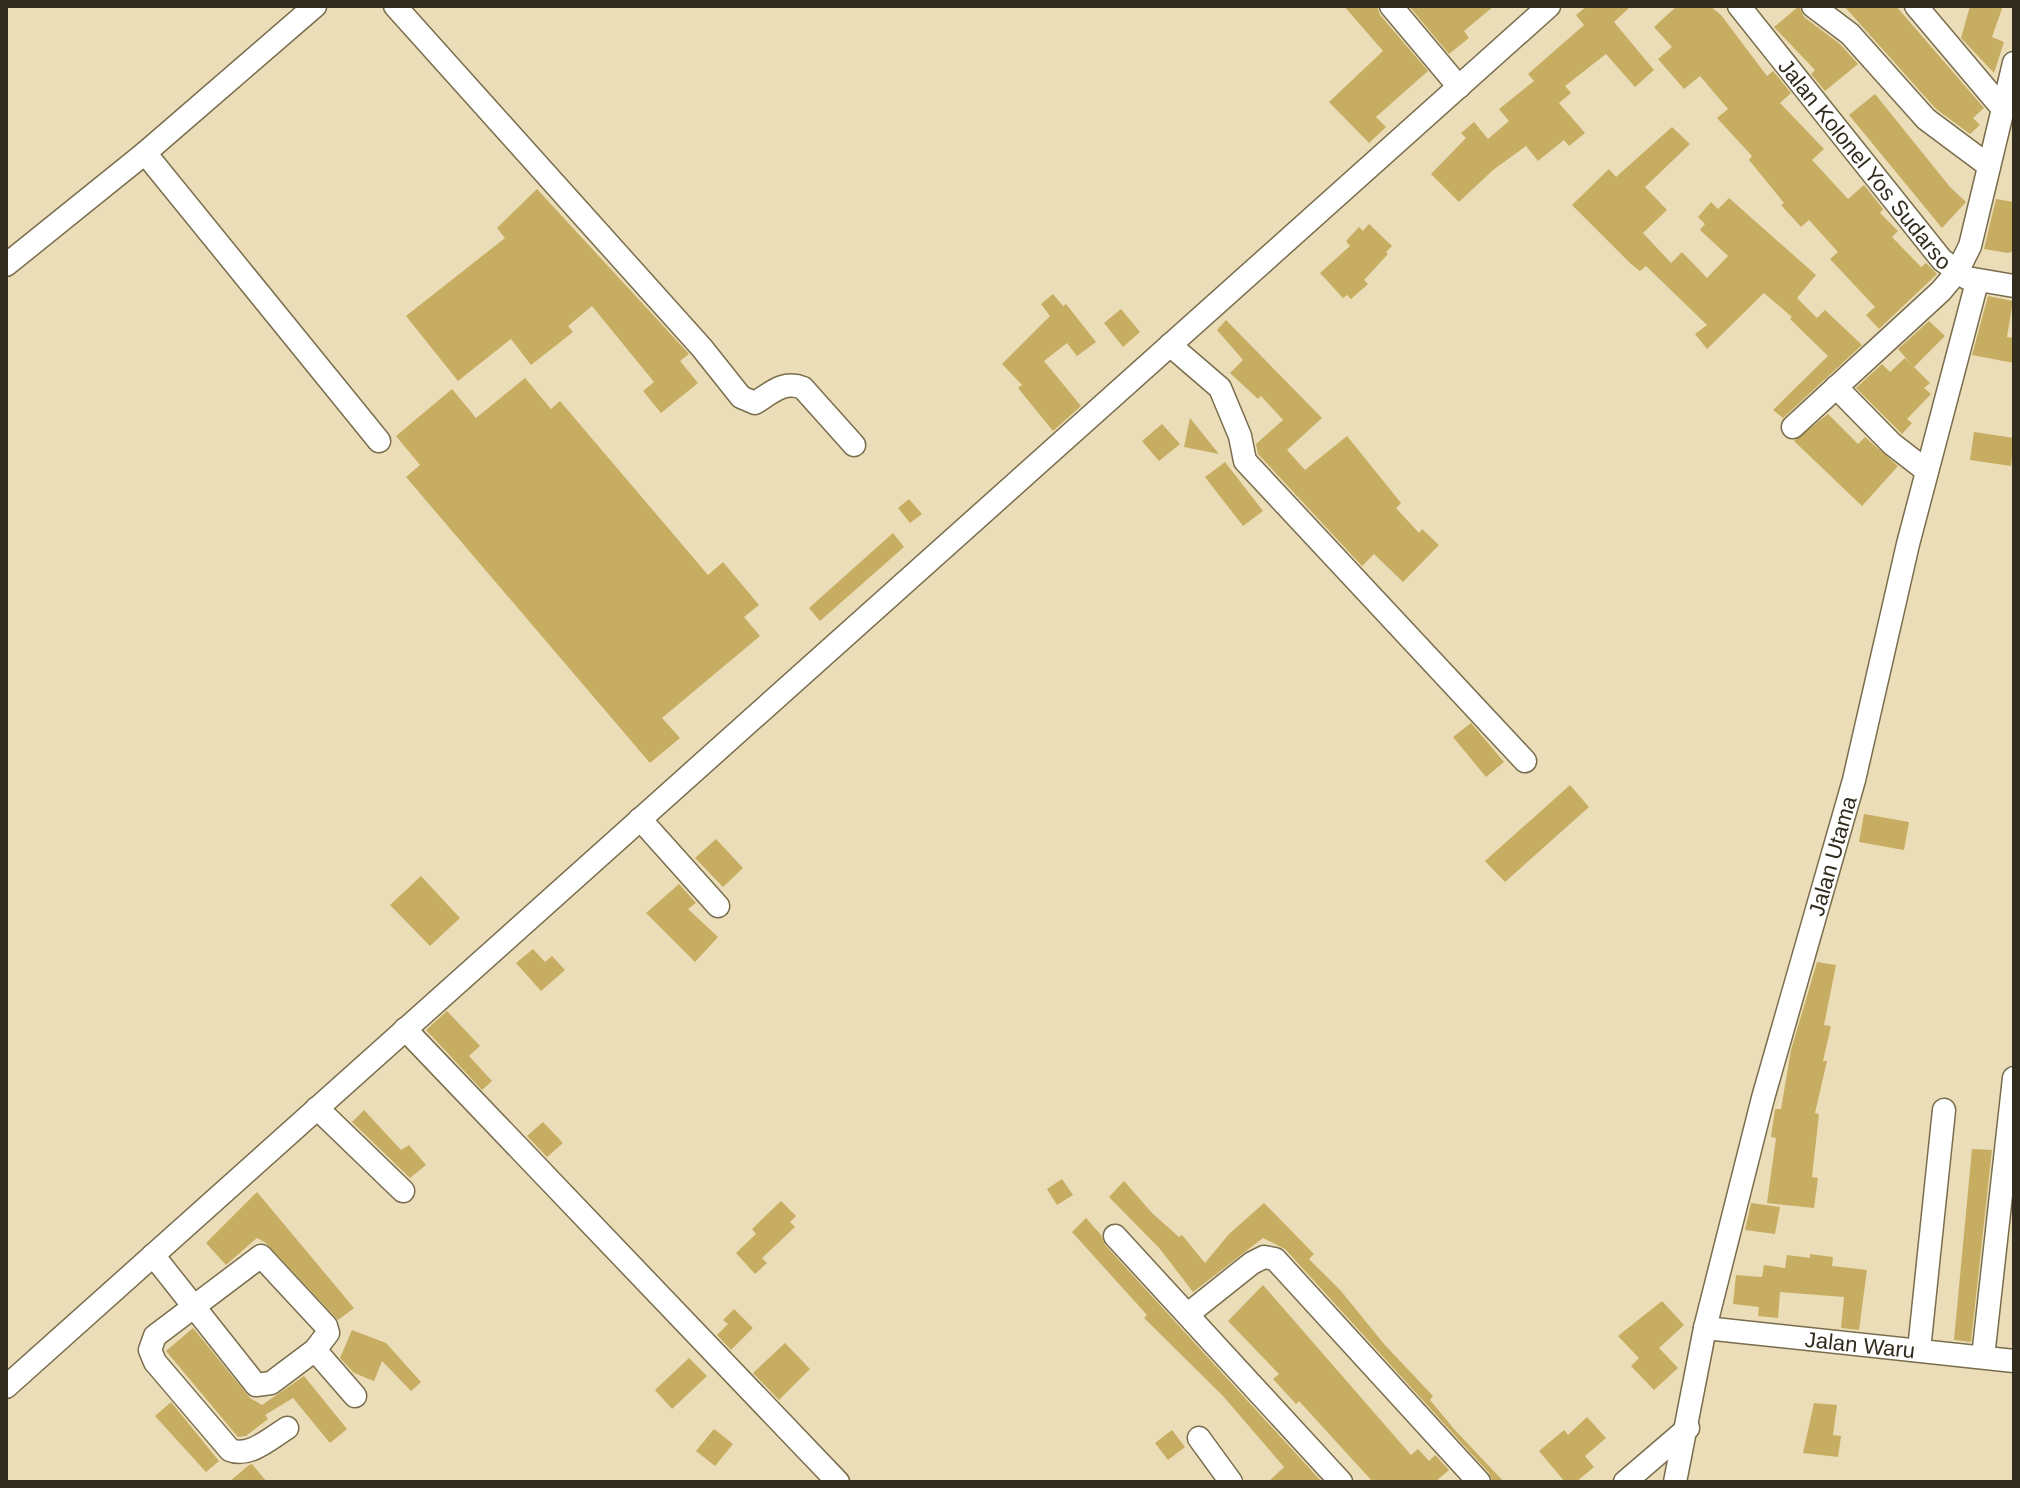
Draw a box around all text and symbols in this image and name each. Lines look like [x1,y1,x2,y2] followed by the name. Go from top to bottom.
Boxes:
[1774,54,1956,275] street label: Jalan Kolonel Yos Sudarso
[1803,792,1862,919] street label: Jalan Utama
[1804,1326,1916,1363] street label: Jalan Waru

